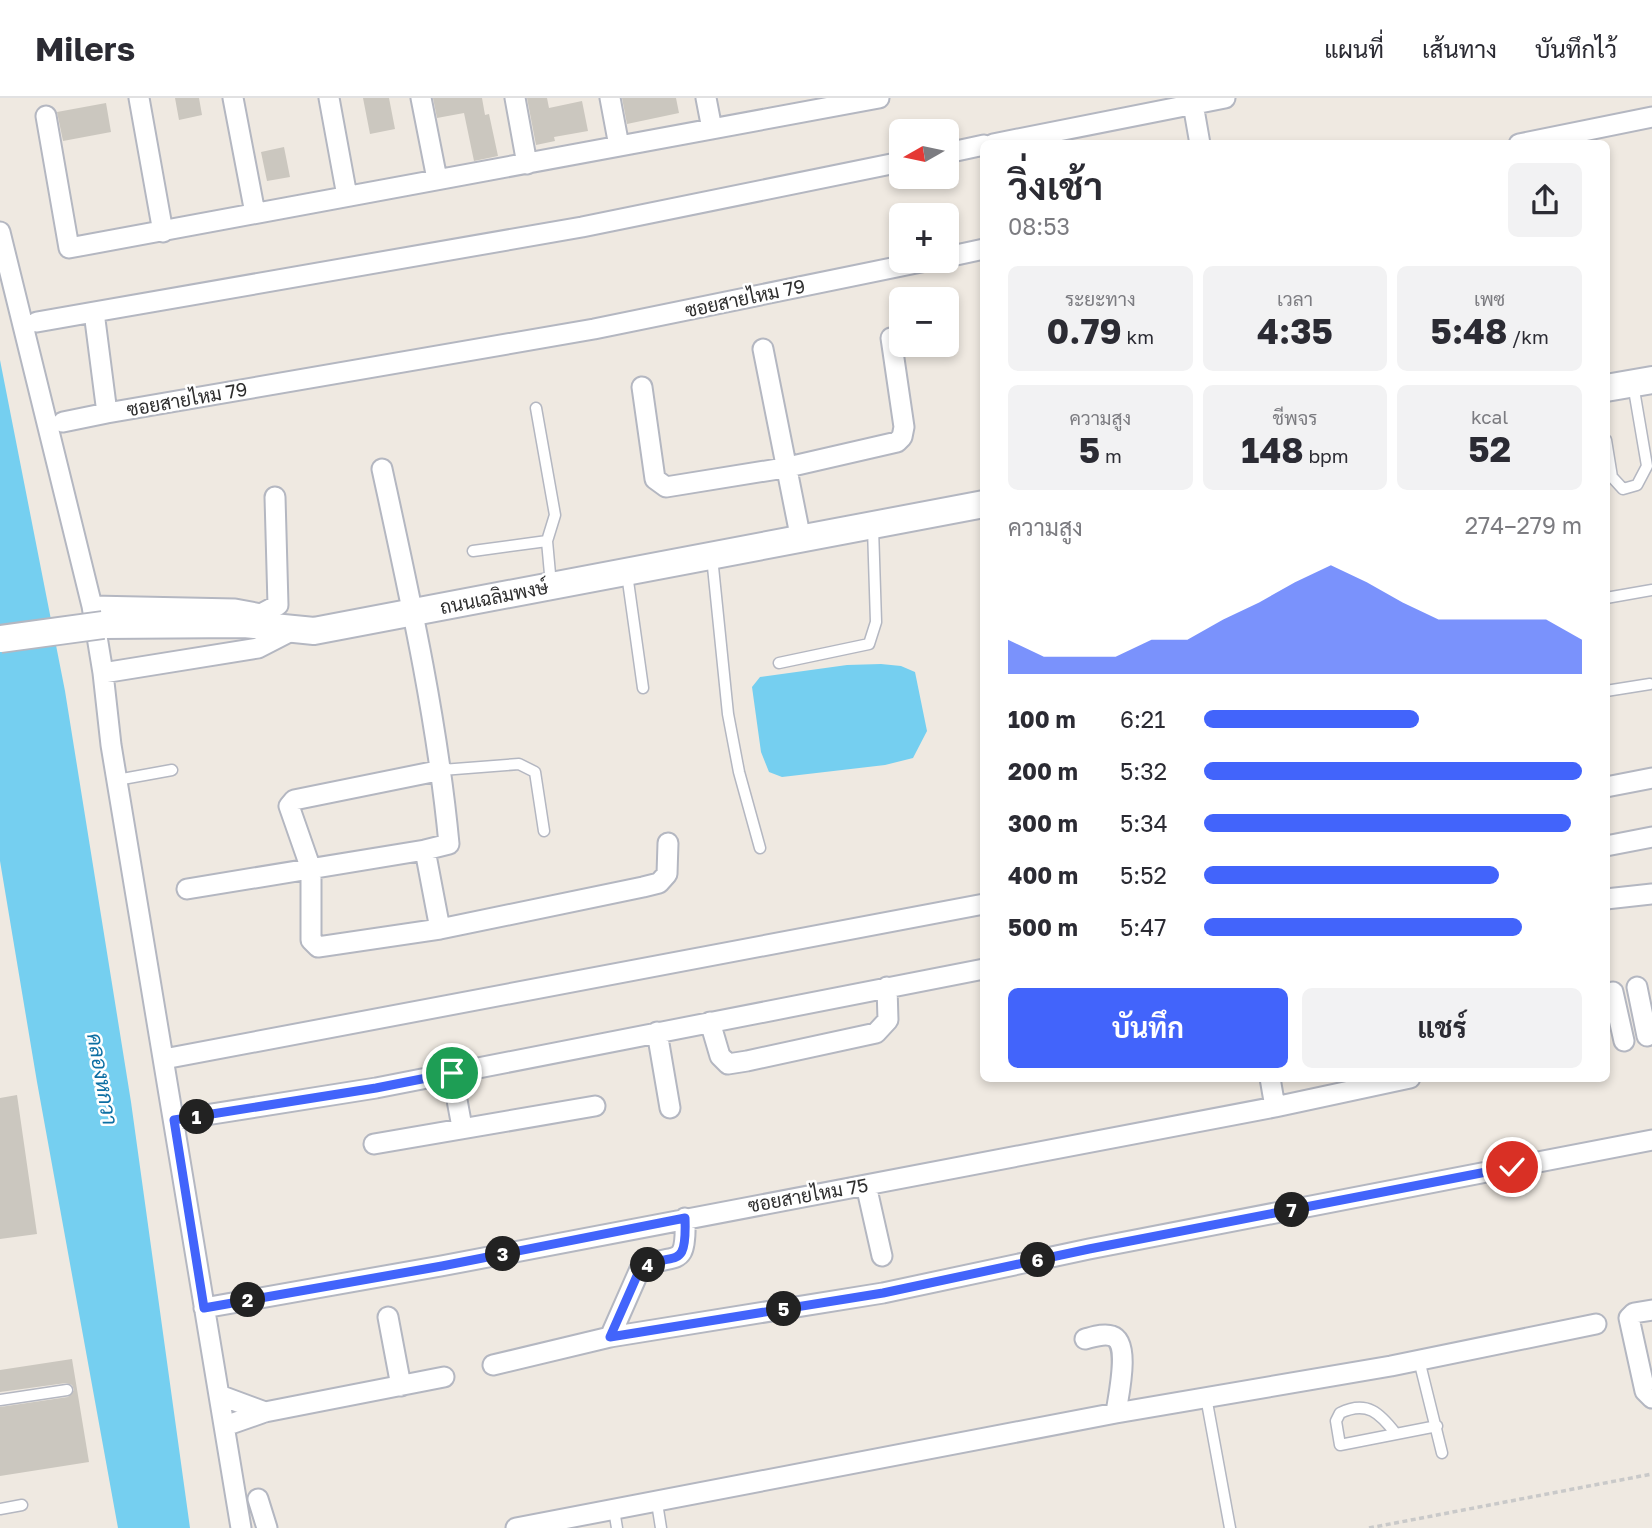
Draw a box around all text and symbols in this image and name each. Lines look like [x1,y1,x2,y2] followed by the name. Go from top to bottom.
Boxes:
[35,29,135,68] text: Milers
[1324,34,1384,63] text: แผนที่
[1422,34,1497,63] text: เส้นทาง
[1535,34,1617,63] text: บันทึกไว้
[889,119,959,189] north arrow
[889,119,959,357] map controls
[1008,163,1103,208] text: วิ่งเช้า
[1508,163,1582,237] button: share
[889,203,959,273] button: +
[1008,212,1070,240] text: 08:53
[683,274,807,321] street label: ซอยสายไหม 79
[889,287,959,357] button: −
[1065,287,1136,310] text: ระยะทาง
[1277,287,1313,310] text: เวลา
[1474,287,1505,310] text: เพซ
[1047,310,1122,352] text: 0.79
[1257,310,1333,352] text: 4:35
[1431,310,1507,352] text: 5:48
[1122,325,1154,348] text: km
[1507,325,1549,348] text: /km
[125,377,249,420] street label: ซอยสายไหม 79
[1471,405,1508,428] text: kcal
[1069,406,1131,429] text: ความสูง
[1273,406,1317,429] text: ชีพจร
[1468,428,1511,470] text: 52
[1079,429,1100,471] text: 5
[1241,429,1304,471] text: 148
[1100,444,1122,467] text: m
[1304,444,1349,467] text: bpm
[1465,511,1582,539] text: 274–279 m
[1008,513,1083,541] text: ความสูง
[438,575,551,618] street label: ถนนเฉลิมพงษ์
[1008,705,1076,733] text: 100 m
[1120,705,1165,733] text: 6:21
[1008,757,1078,785] text: 200 m
[1120,757,1167,785] text: 5:32
[1008,809,1078,837] text: 300 m
[1120,809,1168,837] text: 5:34
[1008,861,1078,889] text: 400 m
[1120,861,1167,889] text: 5:52
[1008,913,1078,941] text: 500 m
[1120,913,1166,941] text: 5:47
[1008,988,1288,1068] button: บันทึก
[1302,988,1582,1068] button: แชร์
[82,1031,124,1127] water label: คลองหกวา
[422,1043,482,1103] pin
[433,1054,471,1092] icon: arrive
[180,1100,214,1134] pin: 1
[192,1105,201,1128] text: 1
[1482,1137,1542,1197] pin
[1493,1148,1531,1186] icon: check
[746,1173,870,1216] street label: ซอยสายไหม 75
[1274,1192,1310,1228] pin: 7
[1286,1198,1297,1221] text: 7
[486,1236,520,1272] pin: 3
[497,1242,508,1265] text: 3
[1020,1242,1056,1278] pin: 6
[630,1248,666,1282] pin: 4
[1031,1248,1044,1271] text: 6
[642,1253,653,1276] text: 4
[230,1282,266,1318] pin: 2
[242,1288,253,1311] text: 2
[766,1292,802,1326] pin: 5
[778,1297,789,1320] text: 5

